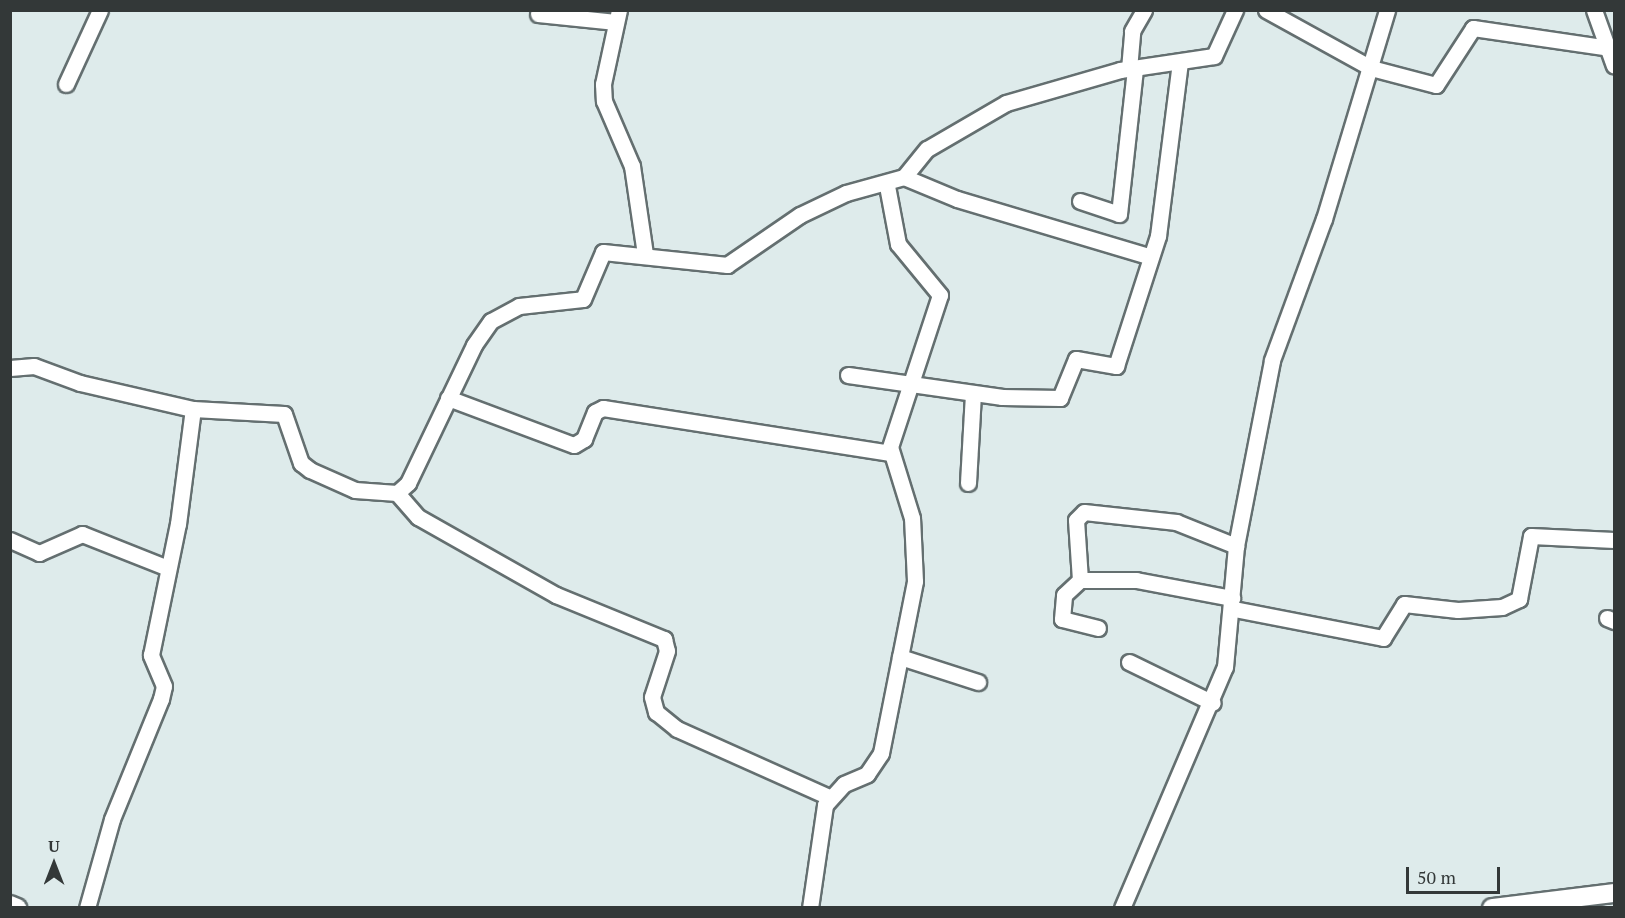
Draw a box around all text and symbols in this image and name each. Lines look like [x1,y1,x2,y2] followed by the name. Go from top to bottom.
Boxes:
[24,834,84,894] north arrow
[48,835,60,857] text: U
[1409,855,1504,893] scale bar
[1417,865,1456,889] text: 50 m

